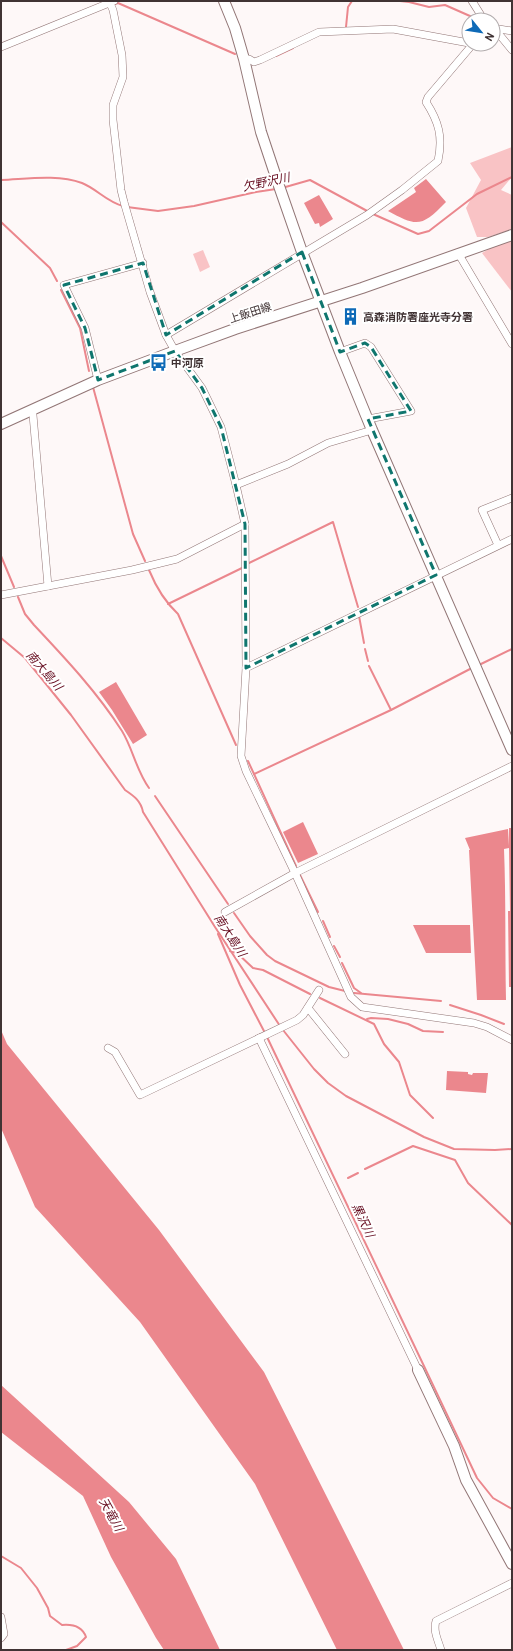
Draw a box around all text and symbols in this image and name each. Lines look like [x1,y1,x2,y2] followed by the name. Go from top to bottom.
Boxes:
[461,12,501,52] north arrow
[483,31,498,44] text: N
[241,169,293,193] water label: 欠野沢川
[227,299,273,325] street label: 上飯田線
[340,306,360,326] building icon: 高森消防署座光寺分署
[363,310,473,323] place label: 高森消防署座光寺分署
[148,352,168,372] bus stop icon: 中河原
[171,356,204,369] place label: 中河原
[24,647,67,694] water label: 南大島川
[212,911,251,961] water label: 南大島川
[350,1201,379,1241] water label: 黒沢川
[97,1495,128,1535] water label: 天竜川

